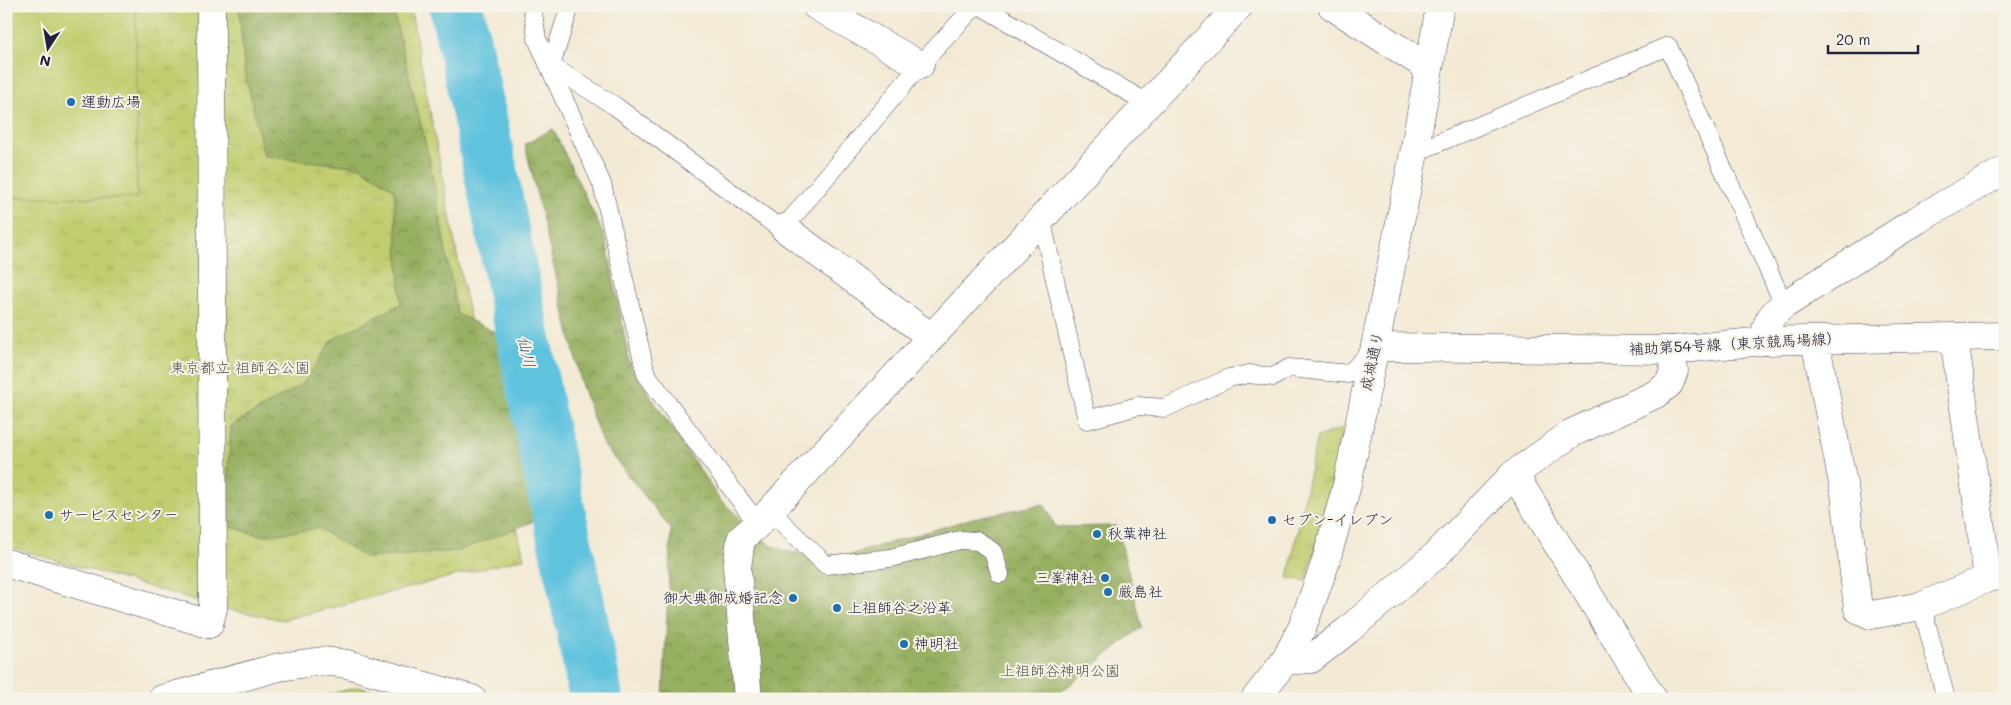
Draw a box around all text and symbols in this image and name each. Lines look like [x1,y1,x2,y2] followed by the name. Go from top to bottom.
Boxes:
[22,22,72,72] north arrow
[1828,22,1918,54] scale bar
[1836,29,1870,49] text: 20 m
[38,51,52,72] text: N
[81,91,141,111] place label: 運動広場
[65,96,77,108] marker: 運動広場
[1628,327,1842,359] street label: 補助第54号線（東京競馬場線）
[1355,329,1387,392] street label: 成城通り
[514,334,541,370] water label: 仙川
[170,357,310,377] park label: 東京都立 祖師谷公園
[59,504,178,524] place label: サービスセンター
[43,509,55,521] marker: サービスセンター
[1282,509,1393,529] place label: セブン-イレブン
[1266,514,1278,526] marker: セブン-イレブン
[1107,523,1167,543] place label: 秋葉神社
[1091,528,1103,540] marker: 秋葉神社
[1035,567,1095,587] place label: 三峯神社
[1099,572,1111,584] marker: 三峯神社
[1118,581,1163,601] place label: 厳島社
[1102,586,1114,598] marker: 厳島社
[663,587,783,607] place label: 御大典御成婚記念
[787,592,799,604] marker: 御大典御成婚記念
[847,597,952,617] place label: 上祖師谷之沿革
[831,602,843,614] marker: 上祖師谷之沿革
[914,633,959,653] place label: 神明社
[898,638,910,650] marker: 神明社
[1000,660,1120,680] park label: 上祖師谷神明公園

